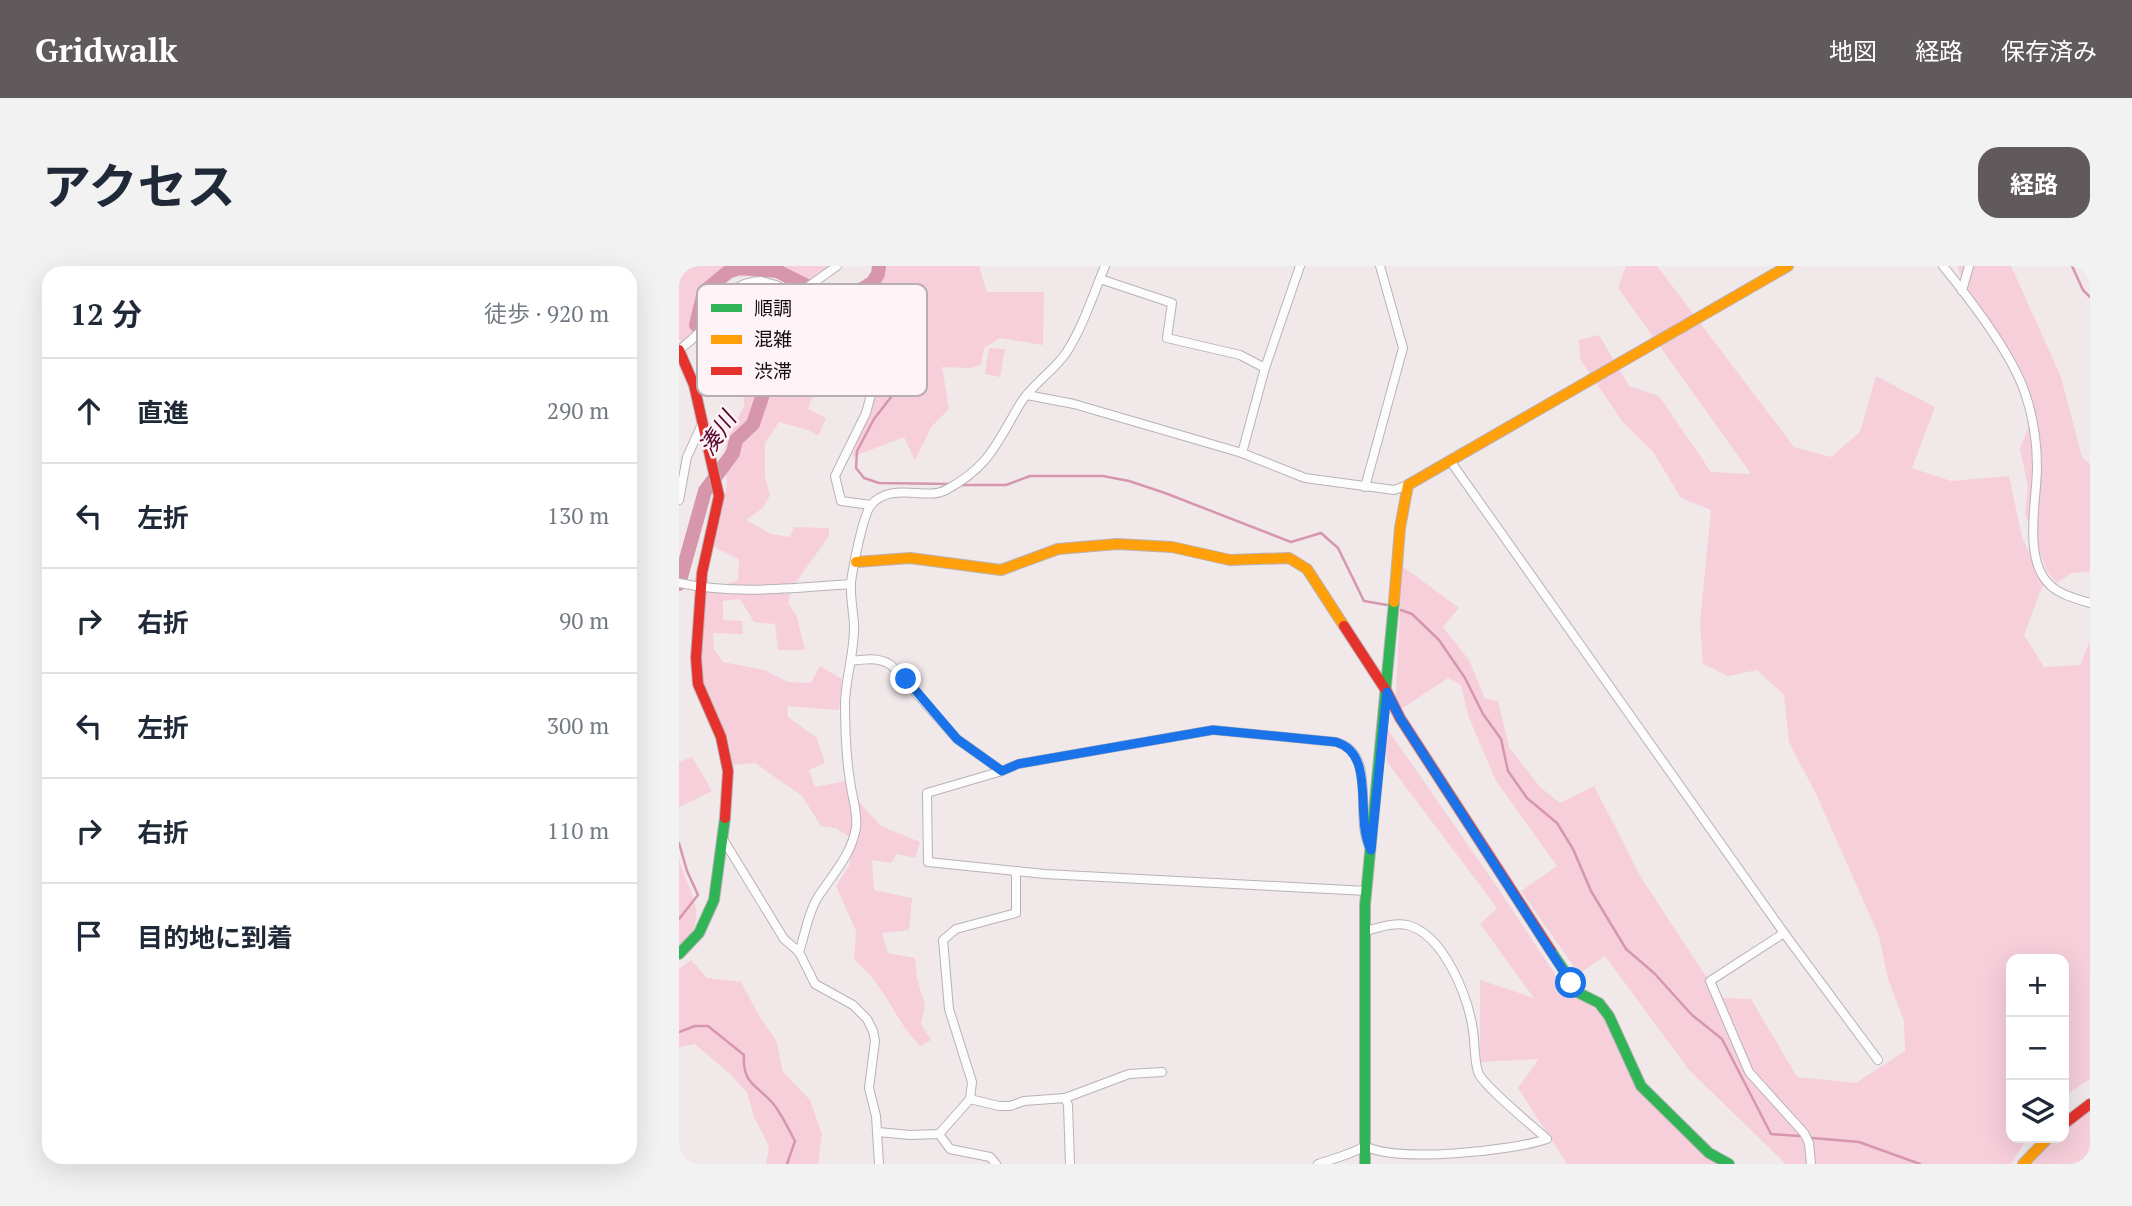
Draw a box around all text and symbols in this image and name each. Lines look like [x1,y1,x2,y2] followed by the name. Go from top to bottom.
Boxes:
[35,28,178,71] text: Gridwalk
[1829,35,1877,67] text: 地図
[1915,35,1963,67] text: 経路
[2001,35,2097,67] text: 保存済み
[1978,147,2090,218] button: 経路
[42,153,236,218] text: アクセス
[697,284,927,396] legend
[70,294,142,334] text: 12 分
[754,295,792,320] text: 順調
[484,298,609,329] text: 徒歩 · 920 m
[754,326,792,351] text: 混雑
[754,358,792,383] text: 渋滞
[70,392,108,430] icon: ahead
[137,395,189,429] text: 直進
[547,395,609,426] text: 290 m
[691,403,744,461] water label: 湊川
[70,497,108,535] icon: left
[137,500,189,534] text: 左折
[547,500,609,531] text: 130 m
[70,602,108,640] icon: right
[137,605,189,639] text: 右折
[559,605,609,636] text: 90 m
[890,663,921,694] route end
[70,707,108,745] icon: left
[137,710,189,744] text: 左折
[547,710,609,741] text: 300 m
[70,812,108,850] icon: right
[137,815,189,849] text: 右折
[547,815,609,846] text: 110 m
[70,917,108,955] icon: arrive
[137,920,293,954] text: 目的地に到着
[2006,954,2069,1143] map controls
[2006,954,2069,1017] button: +
[1555,967,1586,998] route start
[2006,1017,2069,1080] button: −
[2006,1080,2069,1143] button: layers

